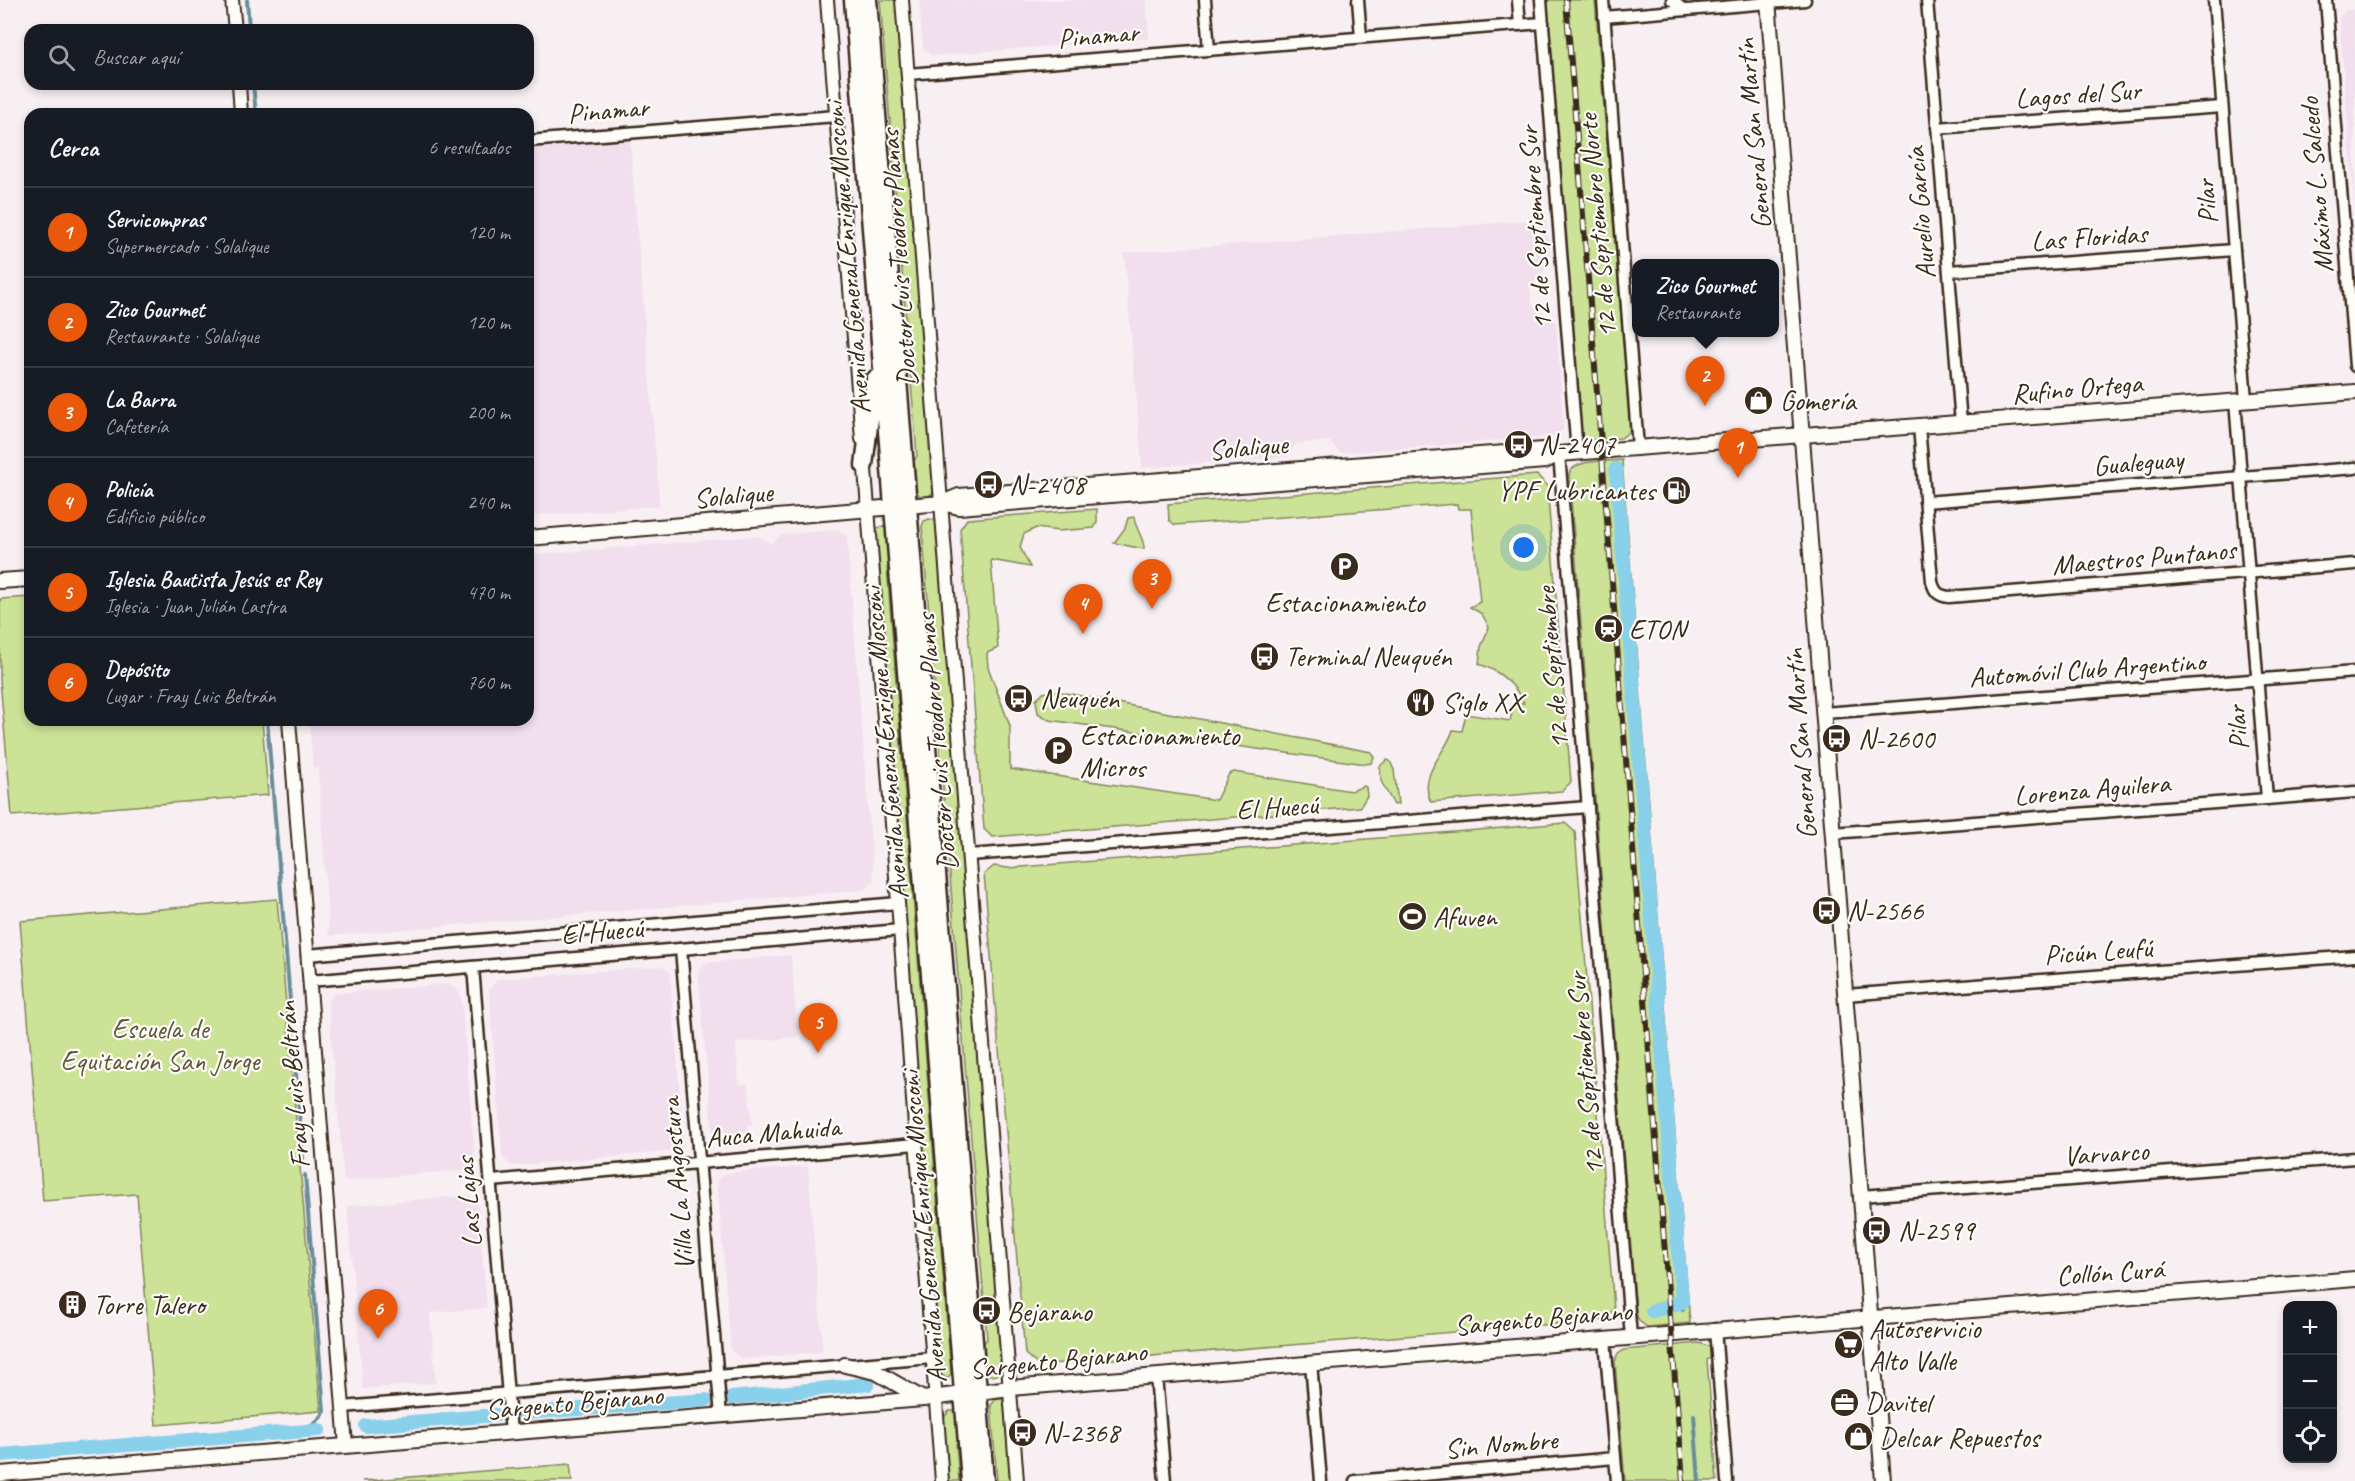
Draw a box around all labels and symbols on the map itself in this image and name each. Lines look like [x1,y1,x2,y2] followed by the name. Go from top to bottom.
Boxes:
[1056,14,1142,56] street label: Pinamar
[1727,36,1779,231] street label: General San Martín
[2014,72,2144,116] street label: Lagos del Sur
[566,89,652,131] street label: Pinamar
[2291,94,2341,274] street label: Máximo L. Salcedo
[816,97,878,416] street label: Avenida General Enrique Mosconi
[1570,111,1624,339] street label: 12 de Septiembre Norte
[1510,122,1560,331] street label: 12 de Septiembre Sur
[871,126,924,388] street label: Doctor Luis Teodoro Planas
[1897,144,1943,280] street label: Aurelio García
[2186,176,2225,226] street label: Pilar
[2030,215,2151,259] street label: Las Floridas
[1686,356,1724,406] pin: 2
[2010,365,2146,411] street label: Rufino Ortega
[1780,383,1858,418] place label: Gomería
[1743,384,1775,416] shop icon: Gomería
[1207,426,1291,468] street label: Solalique
[1539,427,1617,462] place label: N-2407
[1502,428,1534,460] bus stop icon: N-2407
[1718,428,1758,478] pin: 1
[2092,440,2187,483] street label: Gualeguay
[1009,467,1088,502] place label: N-2408
[972,468,1004,500] bus stop icon: N-2408
[1497,473,1657,508] place label: YPF Lubricantes
[692,474,776,516] street label: Solalique
[1660,474,1692,506] fuel station icon: YPF Lubricantes
[2051,531,2240,582] street label: Maestros Puntanos
[1509,533,1538,562] your location
[1329,550,1361,582] parking icon: Estacionamiento
[1132,560,1172,609] pin: 3
[854,582,916,901] street label: Avenida General Enrique Mosconi
[1527,583,1577,751] street label: 12 de Septiembre
[1064,584,1102,634] pin: 4
[1265,585,1427,620] place label: Estacionamiento
[907,610,965,872] street label: Doctor Luis Teodoro Planas
[1629,612,1690,647] place label: ETON
[1592,613,1624,645] station icon: ETON
[1285,639,1453,674] place label: Terminal Neuquén
[1248,640,1280,672] bus stop icon: Terminal Neuquén
[1968,643,2209,695] street label: Automóvil Club Argentino
[1776,646,1824,841] street label: General San Martín
[1040,681,1121,716] place label: Neuquén
[1003,682,1035,714] bus stop icon: Neuquén
[1442,685,1527,720] place label: Siglo XX
[1405,686,1437,718] restaurant icon: Siglo XX
[2217,702,2256,752] street label: Pilar
[1080,718,1242,785] place label: Estacionamiento Micros
[1858,721,1937,756] place label: N-2600
[1821,722,1853,754] bus stop icon: N-2600
[1043,735,1075,767] parking icon: Estacionamiento Micros
[2013,765,2173,813] street label: Lorenza Aguilera
[1235,787,1322,827] street label: El Huecú
[1847,893,1925,928] place label: N-2566
[1810,894,1842,926] bus stop icon: N-2566
[1433,899,1498,934] place label: Afuven
[1396,900,1428,932] sports icon: Afuven
[560,910,647,952] street label: El Huecú
[2043,930,2156,972] street label: Picún Leufú
[1558,968,1611,1177] street label: 12 de Septiembre Sur
[268,999,318,1170] street label: Fray Luis Beltrán
[798,1004,838,1053] pin: 5
[61,1011,261,1078] park label: Escuela de Equitación San Jorge
[892,1066,954,1385] street label: Avenida General Enrique Mosconi
[652,1094,702,1272] street label: Villa La Angostura
[704,1108,844,1155] street label: Auca Mahuida
[2062,1132,2152,1173] street label: Varvarco
[446,1153,489,1249] street label: Las Lajas
[1898,1213,1977,1248] place label: N-2599
[1861,1214,1893,1246] bus stop icon: N-2599
[2055,1251,2168,1293] street label: Collón Curá
[93,1287,208,1322] place label: Torre Talero
[56,1288,88,1320] building icon: Torre Talero
[358,1290,398,1339] pin: 6
[1453,1293,1635,1343] street label: Sargento Bejarano
[1007,1294,1094,1329] place label: Bejarano
[970,1295,1002,1327] bus stop icon: Bejarano
[1869,1311,1983,1378] place label: Autoservicio Alto Valle
[1832,1328,1864,1360] supermarket icon: Autoservicio Alto Valle
[968,1333,1150,1387] street label: Sargento Bejarano
[484,1377,666,1427] street label: Sargento Bejarano
[1865,1385,1936,1420] place label: Davitel
[1828,1386,1860,1418] office icon: Davitel
[1043,1415,1122,1450] place label: N-2368
[1006,1416,1038,1448] bus stop icon: N-2368
[1879,1420,2042,1455] place label: Delcar Repuestos
[1443,1421,1561,1466] street label: Sin Nombre
[1842,1421,1874,1453] shop icon: Delcar Repuestos

